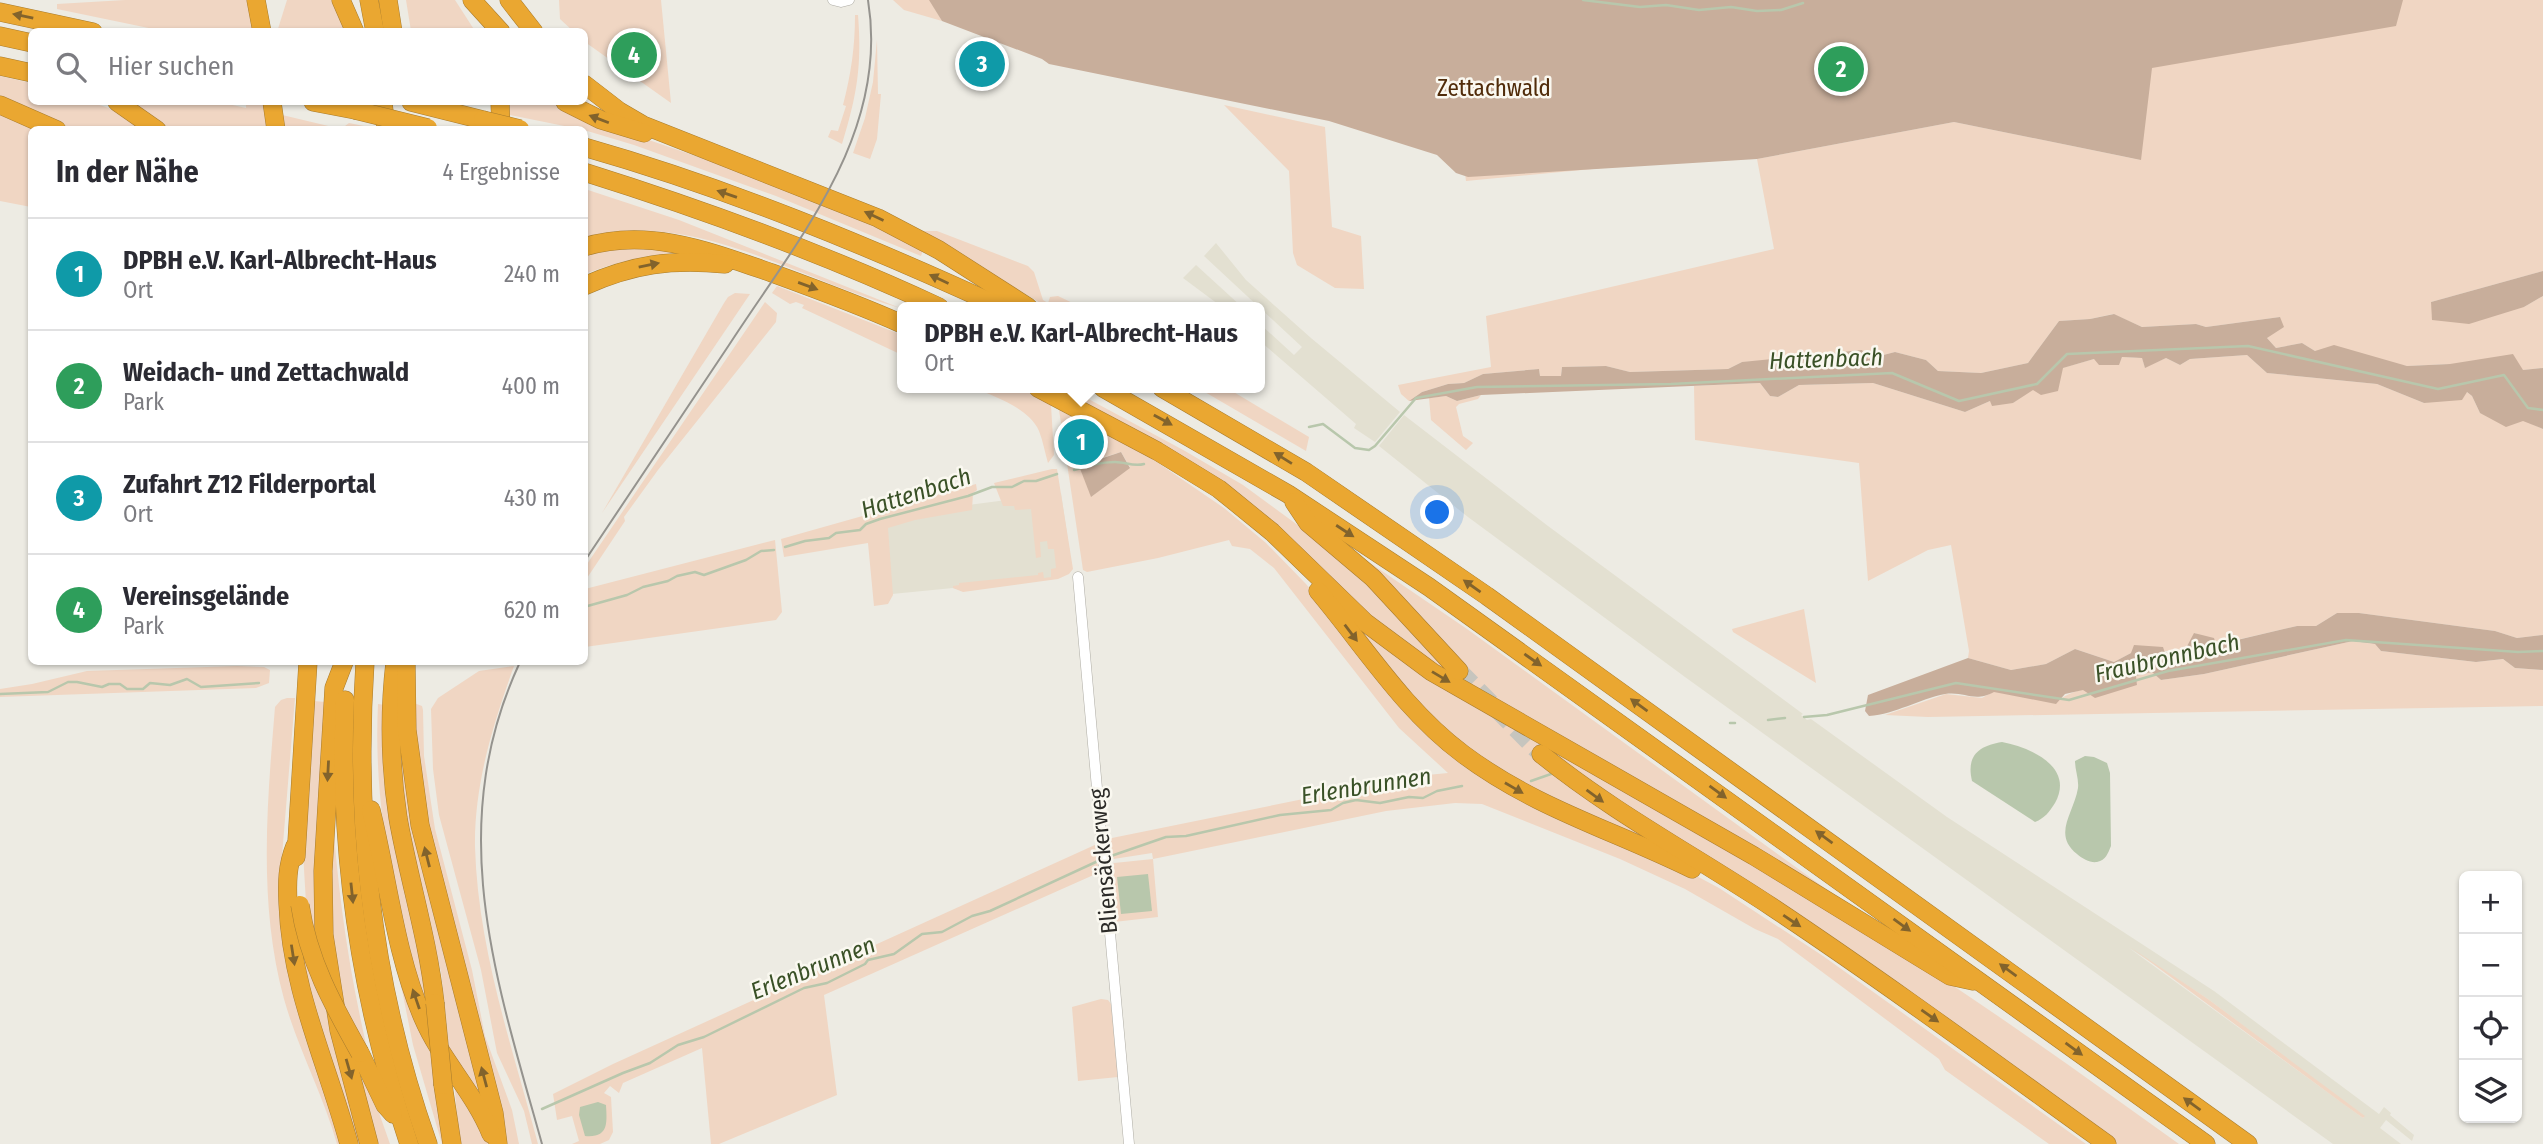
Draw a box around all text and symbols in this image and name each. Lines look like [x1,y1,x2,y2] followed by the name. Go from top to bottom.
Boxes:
[11,11,33,22] one-way arrow
[28,28,588,105] search box
[611,29,657,81] pin: 4
[959,38,1005,90] pin: 3
[1818,43,1864,95] pin: 2
[52,48,90,86] icon: search
[108,51,234,82] text: Hier suchen
[1437,74,1551,102] park label: Zettachwald
[588,113,609,124] one-way arrow
[56,154,199,190] text: In der Nähe
[442,158,560,186] text: 4 Ergebnisse
[717,188,738,199] one-way arrow
[864,210,884,222] one-way arrow
[123,245,437,276] text: DPBH e.V. Karl-Albrecht-Haus
[638,259,660,270] one-way arrow
[74,260,84,288] text: 1
[504,260,560,288] text: 240 m
[928,273,949,284] one-way arrow
[123,276,153,304] text: Ort
[797,280,818,291] one-way arrow
[897,302,1265,393] popup
[924,318,1238,349] text: DPBH e.V. Karl-Albrecht-Haus
[1769,343,1883,375] water label: Hattenbach
[924,349,954,377] text: Ort
[123,357,409,388] text: Weidach- und Zettachwald
[74,372,84,400] text: 2
[502,372,560,400] text: 400 m
[123,388,164,416] text: Park
[1153,414,1172,426] one-way arrow
[1058,416,1104,468] pin: 1
[1274,452,1293,465] one-way arrow
[857,462,975,524] water label: Hattenbach
[123,469,376,500] text: Zufahrt Z12 Filderportal
[74,484,84,512] text: 3
[504,484,560,512] text: 430 m
[1420,495,1454,529] your location
[123,500,153,528] text: Ort
[1336,524,1355,537] one-way arrow
[1463,579,1481,593] one-way arrow
[123,581,289,612] text: Vereinsgelände
[73,596,85,624] text: 4
[504,596,560,624] text: 620 m
[123,612,164,640] text: Park
[1343,624,1357,642] one-way arrow
[2092,628,2242,688] water label: Fraubronnbach
[1524,652,1542,666] one-way arrow
[1431,671,1450,684] one-way arrow
[1629,698,1648,712] one-way arrow
[322,760,333,782] one-way arrow
[1299,762,1433,810] water label: Erlenbrunnen
[1505,782,1524,794] one-way arrow
[1709,785,1727,799] one-way arrow
[1083,787,1123,935] street label: Bliensäckerweg
[1586,789,1604,803] one-way arrow
[1815,830,1833,844] one-way arrow
[421,846,432,868] one-way arrow
[2459,871,2522,1123] map controls
[2459,871,2522,934] button: +
[347,882,358,904] one-way arrow
[1783,914,1801,928] one-way arrow
[1893,918,1911,932] one-way arrow
[747,930,879,1006] water label: Erlenbrunnen
[2459,934,2522,997] button: −
[288,944,299,966] one-way arrow
[1999,963,2018,977] one-way arrow
[410,988,421,1009] one-way arrow
[2459,997,2522,1060] button: locate
[1921,1009,1939,1023] one-way arrow
[2065,1042,2083,1056] one-way arrow
[344,1059,354,1080] one-way arrow
[2459,1060,2522,1123] button: layers
[478,1066,489,1088] one-way arrow
[2183,1097,2201,1111] one-way arrow

